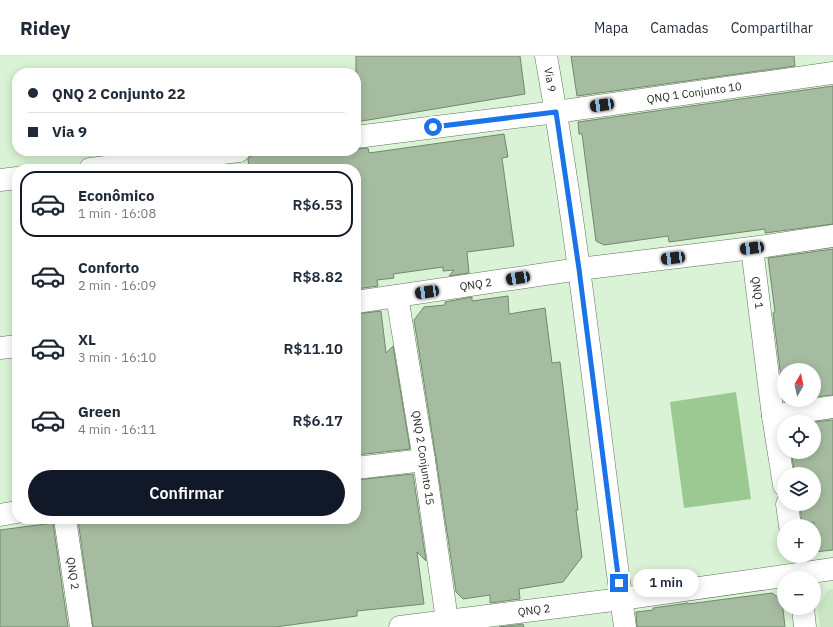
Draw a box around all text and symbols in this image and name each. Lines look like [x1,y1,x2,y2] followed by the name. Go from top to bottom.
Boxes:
[20,16,70,40] text: Ridey
[594,19,628,37] text: Mapa
[650,19,709,37] text: Camadas
[731,19,813,37] text: Compartilhar
[541,66,559,93] street label: Via 9
[646,79,742,106] street label: QNQ 1 Conjunto 10
[52,84,185,103] text: QNQ 2 Conjunto 22
[589,97,615,113] car
[424,118,442,136] route start
[52,122,87,141] text: Via 9
[30,186,66,222] icon: car
[78,186,154,205] text: Econômico
[293,195,343,214] text: R$6.53
[78,205,156,222] text: 1 min · 16:08
[739,241,765,255] car
[660,251,686,265] car
[30,258,66,294] icon: car
[78,258,139,277] text: Conforto
[293,267,343,286] text: R$8.82
[505,270,531,286] car
[459,275,493,294] street label: QNQ 2
[749,276,767,310] street label: QNQ 1
[78,277,156,294] text: 2 min · 16:09
[414,284,440,300] car
[30,330,66,366] icon: car
[78,330,96,349] text: XL
[284,339,343,358] text: R$11.10
[78,349,156,366] text: 3 min · 16:10
[777,363,821,407] north arrow
[777,363,821,615] map controls
[30,402,66,438] icon: car
[78,402,121,421] text: Green
[409,410,437,506] street label: QNQ 2 Conjunto 15
[293,411,343,430] text: R$6.17
[777,415,821,459] button: locate
[78,421,156,438] text: 4 min · 16:11
[777,467,821,511] button: layers
[28,470,345,516] button: Confirmar
[777,519,821,563] button: +
[64,556,82,591] street label: QNQ 2
[633,569,699,597] callout: 1 min
[777,571,821,615] button: −
[610,574,628,592] route end
[649,574,683,591] text: 1 min
[517,601,551,619] street label: QNQ 2

